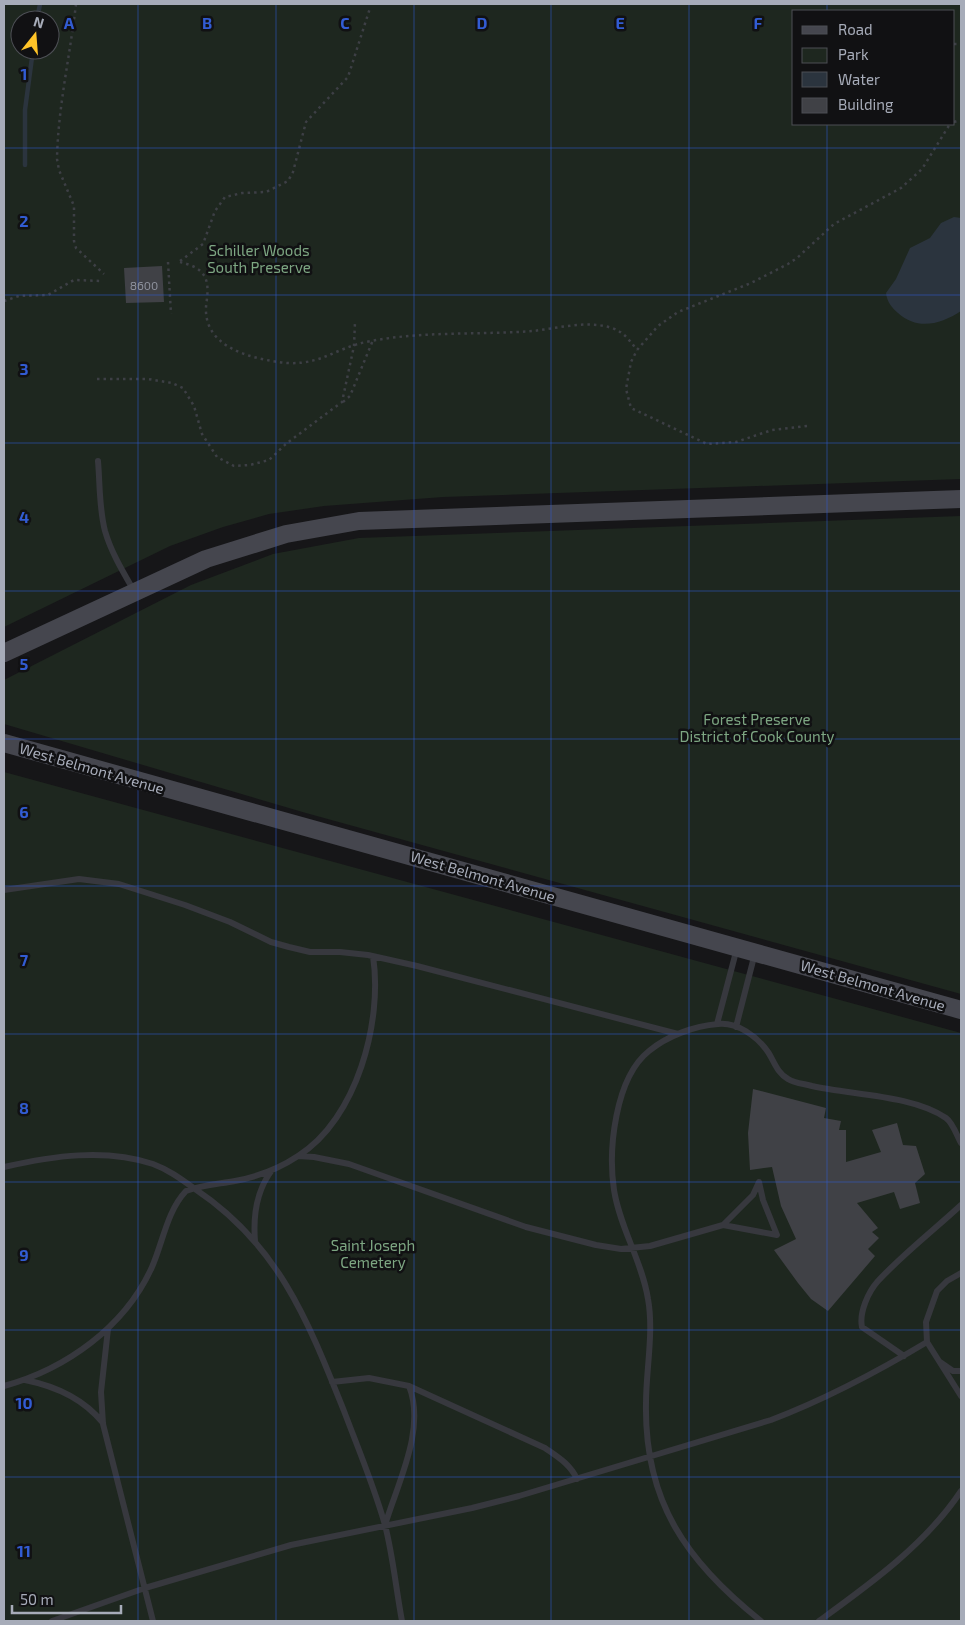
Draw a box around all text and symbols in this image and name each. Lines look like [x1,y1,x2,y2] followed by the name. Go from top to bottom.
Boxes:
[10,10,60,60] north arrow
[792,10,955,125] legend
[32,12,46,32] text: N
[64,13,75,32] text: A
[202,13,212,32] text: B
[340,13,350,32] text: C
[477,13,488,32] text: D
[615,13,625,32] text: E
[754,13,763,32] text: F
[838,20,873,38] text: Road
[838,45,869,63] text: Park
[21,64,27,83] text: 1
[838,70,880,88] text: Water
[838,95,894,113] text: Building
[19,211,29,230] text: 2
[207,241,311,276] park label: Schiller Woods South Preserve
[130,278,158,292] house number: 8600
[19,359,29,378] text: 3
[19,507,29,526] text: 4
[20,654,29,673] text: 5
[680,710,834,745] park label: Forest Preserve District of Cook County
[17,739,167,797] street label: West Belmont Avenue
[19,802,29,821] text: 6
[408,847,558,905] street label: West Belmont Avenue
[20,950,29,969] text: 7
[798,956,948,1014] street label: West Belmont Avenue
[19,1098,29,1117] text: 8
[331,1236,415,1271] park label: Saint Joseph Cemetery
[19,1245,29,1264] text: 9
[15,1393,33,1412] text: 10
[17,1541,31,1560] text: 11
[12,1582,121,1614] scale bar
[20,1590,54,1608] text: 50 m

